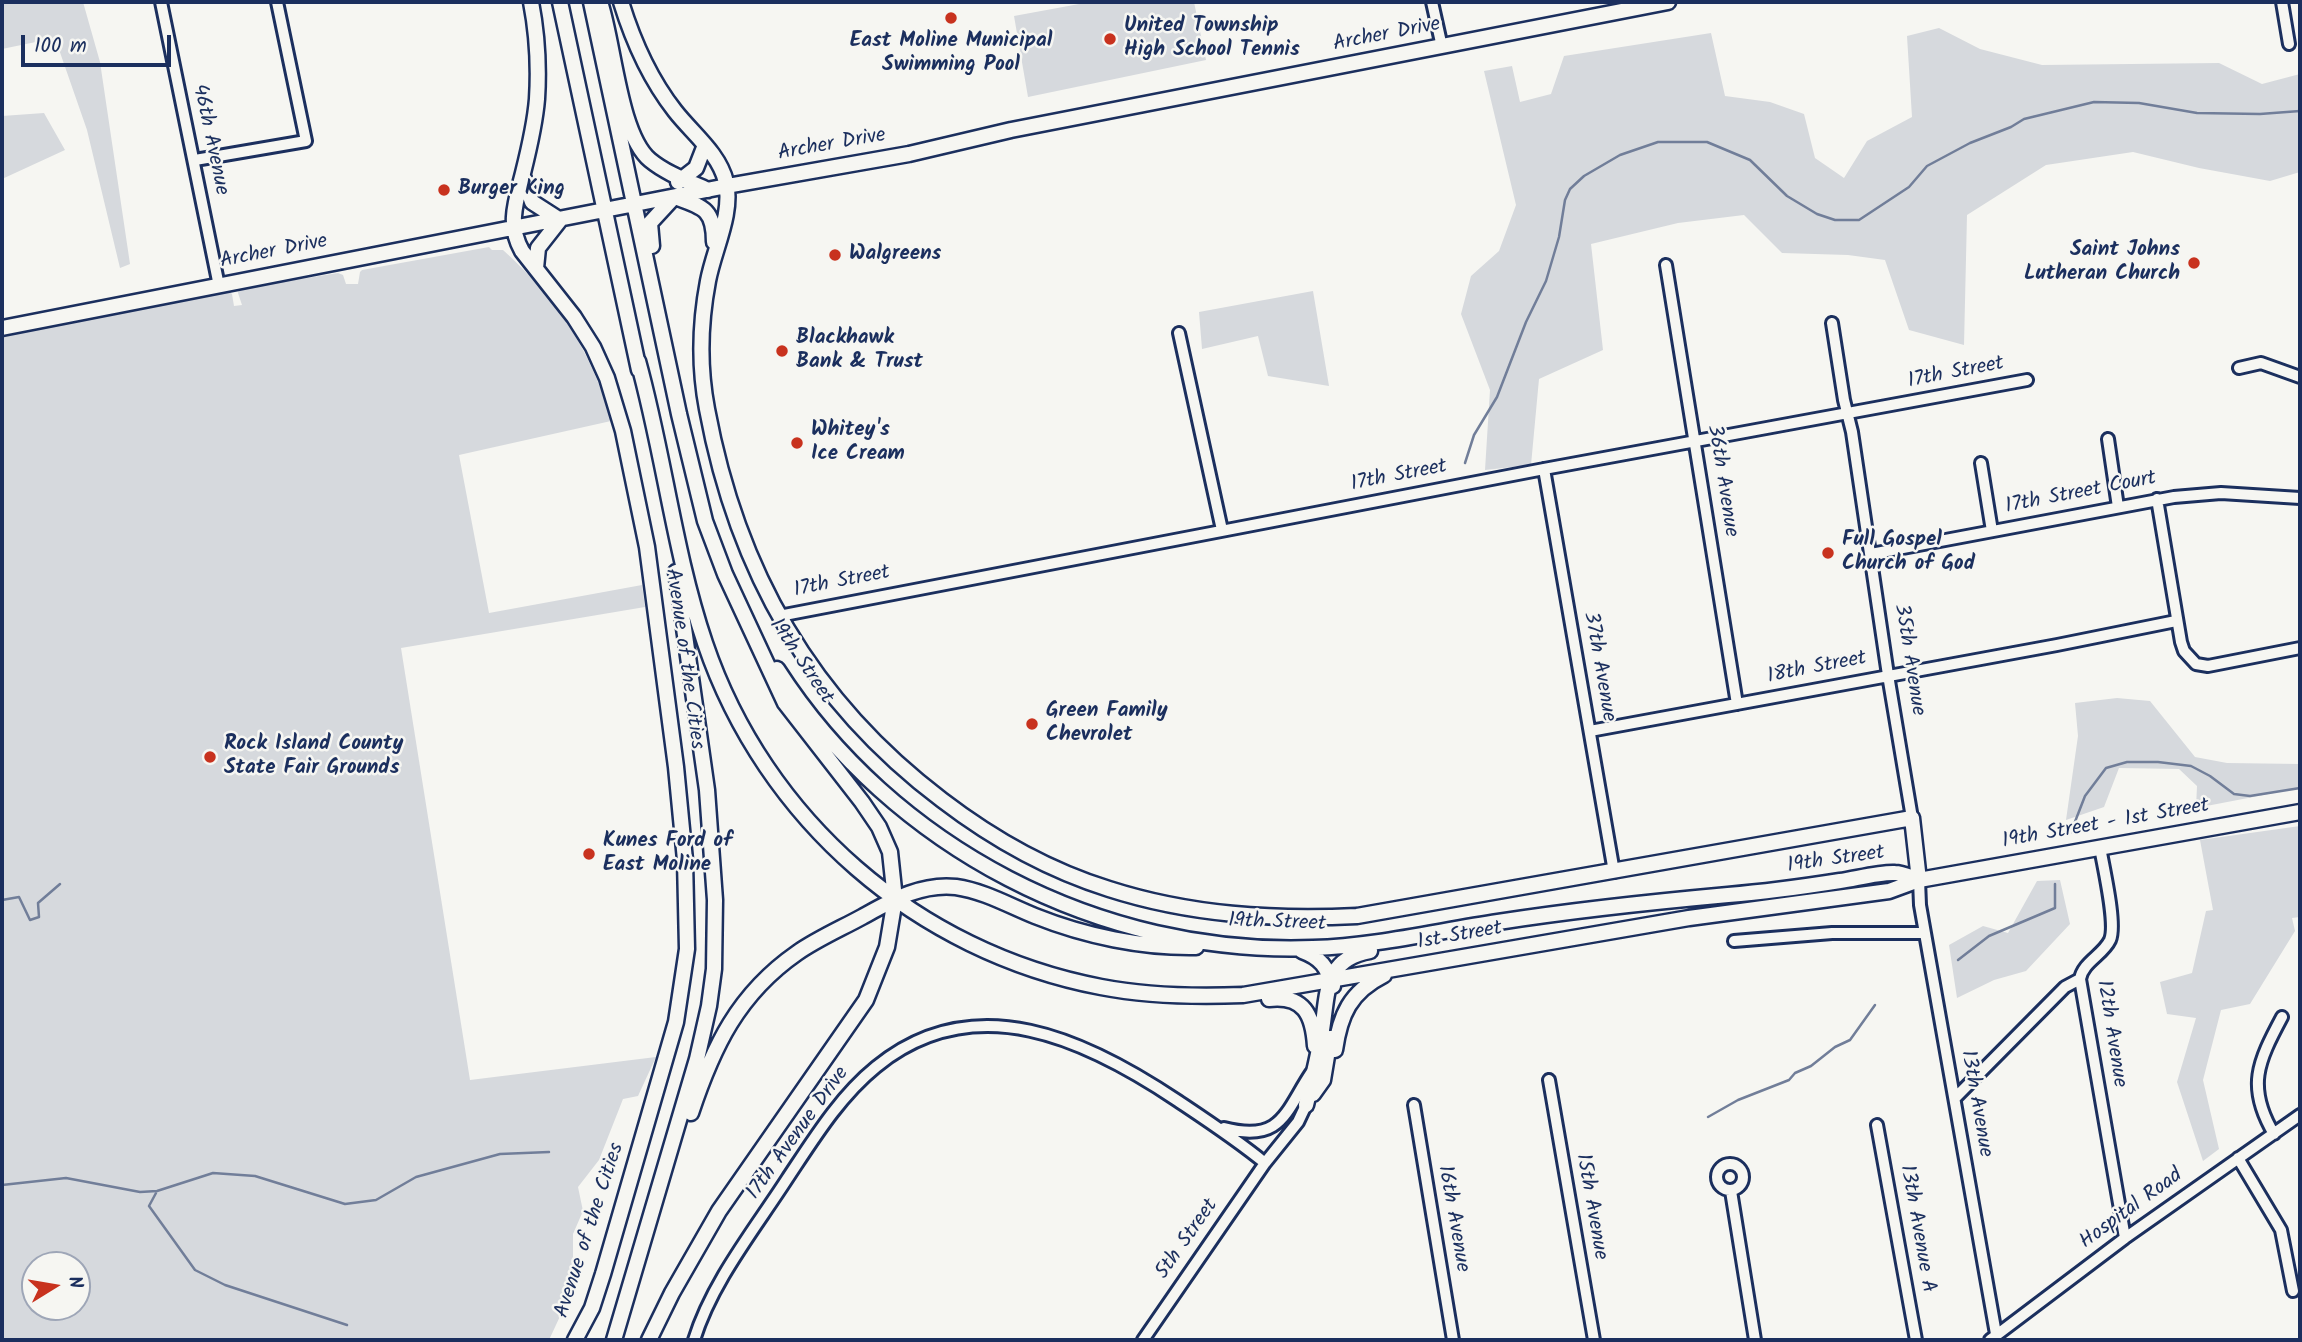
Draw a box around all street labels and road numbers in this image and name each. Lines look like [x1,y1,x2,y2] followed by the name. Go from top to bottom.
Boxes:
[1331,13,1443,59] street label: Archer Drive
[185,82,233,198] street label: 46th Avenue
[776,124,888,168] street label: Archer Drive
[218,230,330,276] street label: Archer Drive
[1906,352,2006,396] street label: 17th Street
[1700,423,1742,539] street label: 36th Avenue
[1349,455,1449,499] street label: 17th Street
[2003,467,2159,521] street label: 17th Street Court
[792,561,892,605] street label: 17th Street
[658,567,708,751] street label: Avenue of the Cities
[1887,602,1929,718] street label: 35th Avenue
[1576,610,1620,724] street label: 37th Avenue
[762,614,838,710] street label: 19th Street
[1765,647,1869,691] street label: 18th Street
[2001,794,2211,856] street label: 19th Street - 1st Street
[1786,842,1886,880] street label: 19th Street
[1228,910,1326,938] street label: 19th Street
[1416,917,1504,957] street label: 1st Street
[2089,978,2131,1090] street label: 12th Avenue
[1953,1049,1997,1159] street label: 13th Avenue
[742,1063,856,1205] street label: 17th Avenue Drive
[551,1140,631,1322] street label: Avenue of the Cities
[1568,1152,1612,1262] street label: 15th Avenue
[1892,1163,1940,1295] street label: 13th Avenue A
[1430,1164,1474,1274] street label: 16th Avenue
[2076,1164,2188,1256] street label: Hospital Road
[1151,1195,1225,1285] street label: 5th Street

